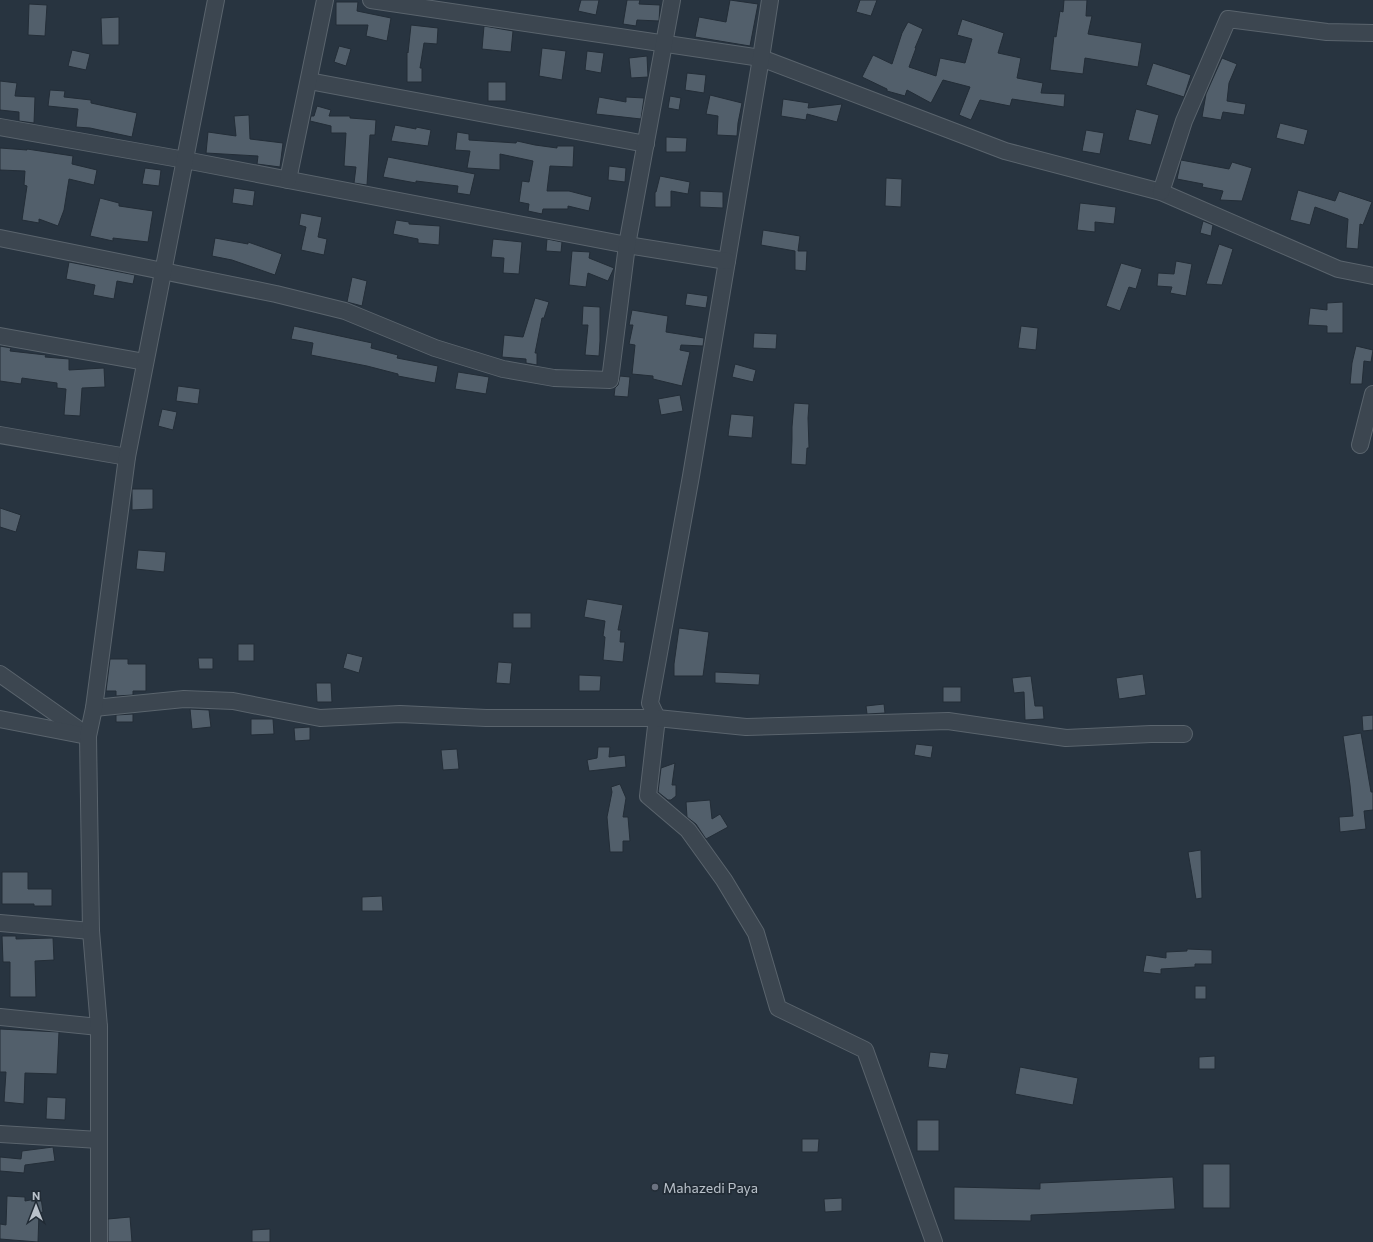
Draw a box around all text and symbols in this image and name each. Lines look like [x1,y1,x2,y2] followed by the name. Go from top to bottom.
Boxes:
[663,1179,758,1196] place label: Mahazedi Paya
[650,1182,660,1192] marker: Mahazedi Paya
[16,1186,56,1226] north arrow
[32,1189,40,1202] text: N

